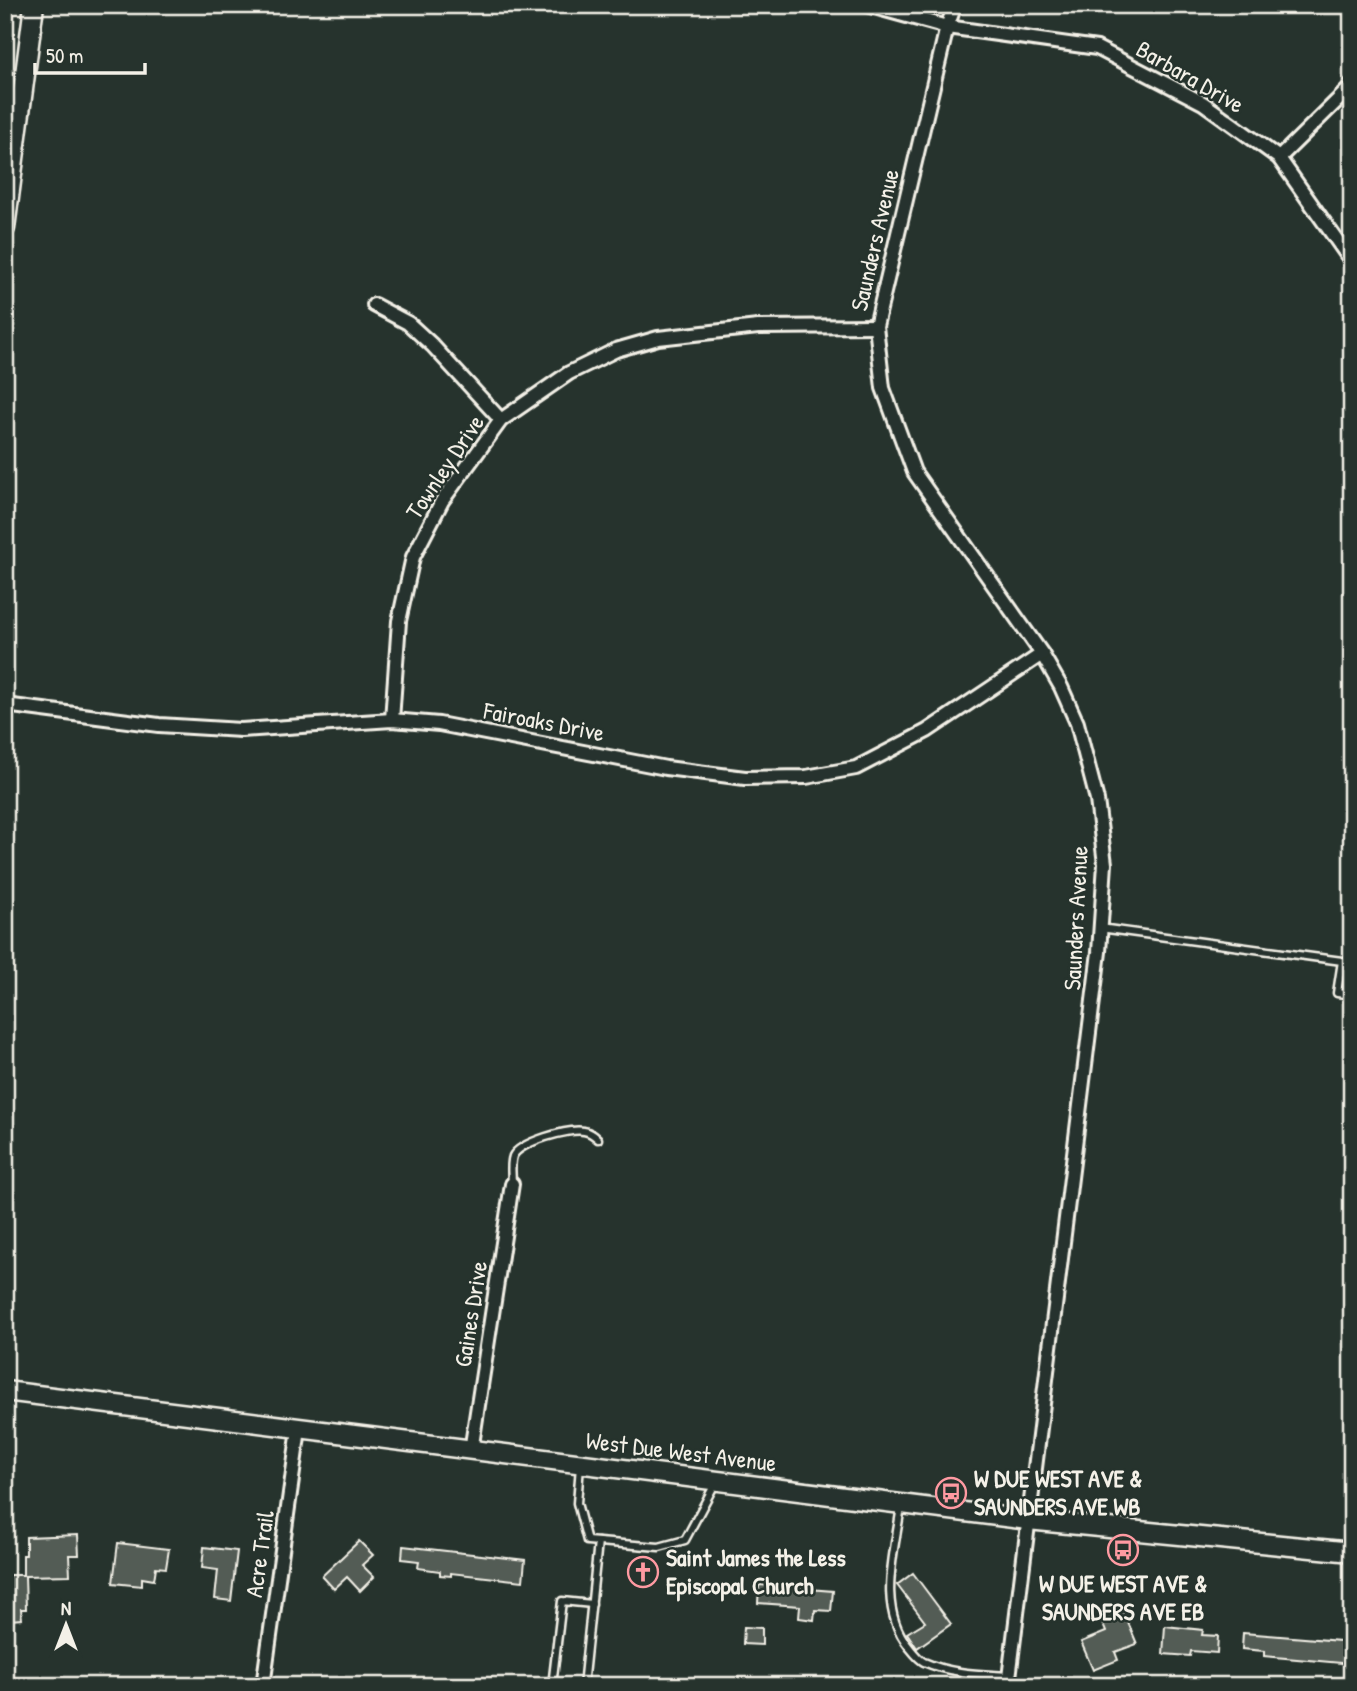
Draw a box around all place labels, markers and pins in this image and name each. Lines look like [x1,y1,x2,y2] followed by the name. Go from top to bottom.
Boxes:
[974,1462,1143,1522] place label: W DUE WEST AVE & SAUNDERS AVE WB
[934,1476,968,1510] bus stop icon: W DUE WEST AVE & SAUNDERS AVE WB
[1106,1533,1140,1567] bus stop icon: W DUE WEST AVE & SAUNDERS AVE EB
[666,1541,846,1602] place label: Saint James the Less Episcopal Church
[626,1555,660,1589] church icon: Saint James the Less Episcopal Church
[1039,1567,1207,1627] place label: W DUE WEST AVE & SAUNDERS AVE EB

